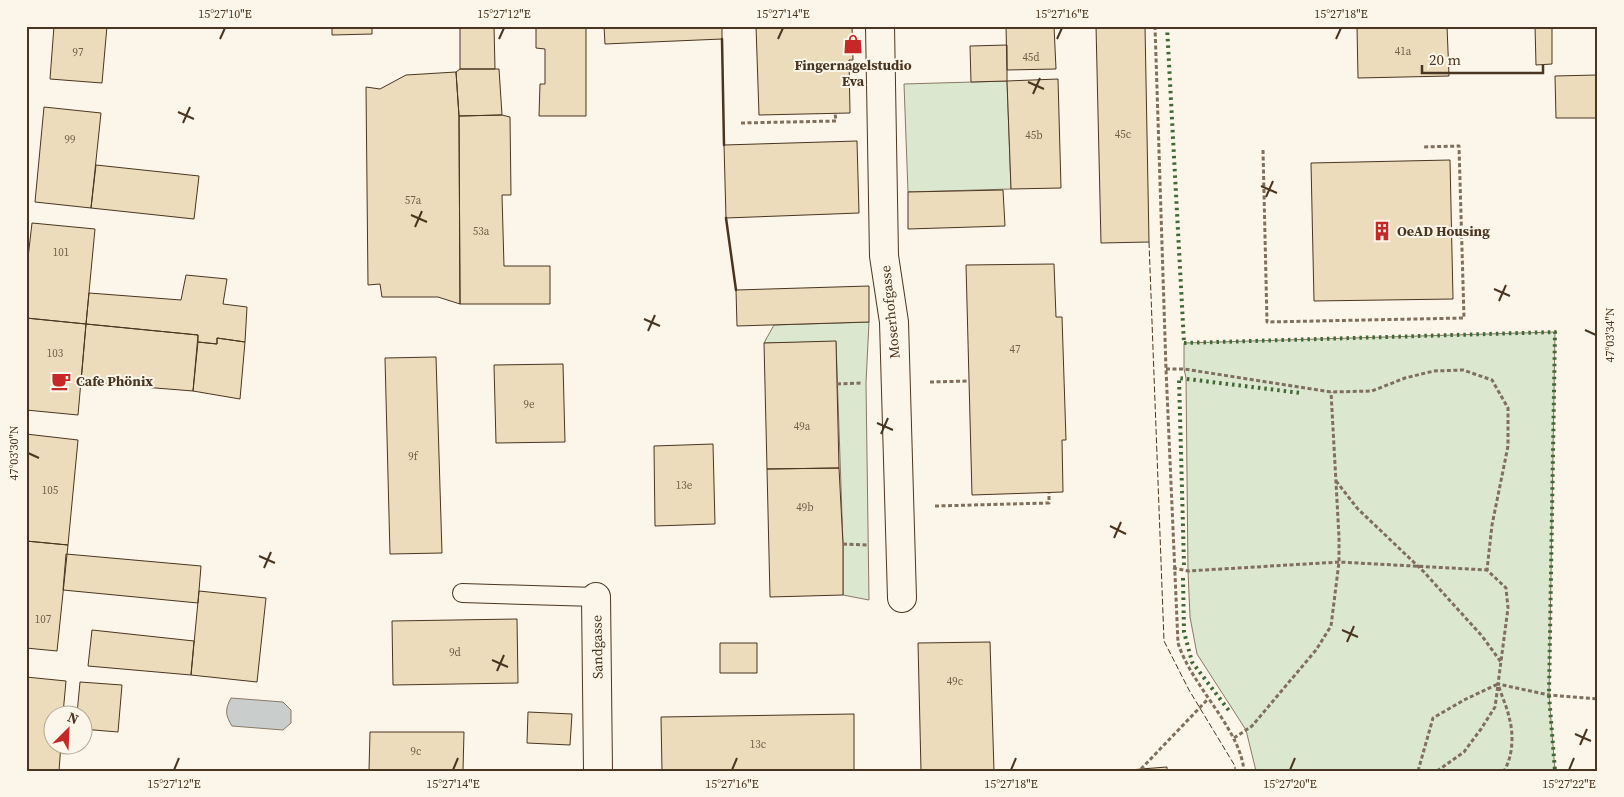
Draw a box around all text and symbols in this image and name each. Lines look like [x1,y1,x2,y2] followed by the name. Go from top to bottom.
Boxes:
[198,6,252,22] text: 15°27'10"E
[477,6,531,22] text: 15°27'12"E
[756,6,810,22] text: 15°27'14"E
[1035,6,1089,22] text: 15°27'16"E
[1314,6,1368,22] text: 15°27'18"E
[842,33,864,55] shop icon: Fingernagelstudio Eva
[1422,42,1543,74] scale bar
[1395,44,1412,59] house number: 41a
[73,45,84,60] house number: 97
[1429,49,1461,70] text: 20 m
[1022,50,1040,65] house number: 45d
[794,55,912,91] place label: Fingernagelstudio Eva
[1115,127,1132,142] house number: 45c
[1025,128,1043,143] house number: 45b
[65,132,76,147] house number: 99
[405,193,422,208] house number: 57a
[1371,220,1393,242] building icon: OeAD Housing
[1397,221,1490,241] place label: OeAD Housing
[473,224,490,239] house number: 53a
[53,245,69,260] house number: 101
[875,264,905,360] street label: Moserhofgasse
[1602,307,1618,363] text: 47°03'34"N
[1010,342,1021,357] house number: 47
[47,346,64,361] house number: 103
[50,370,72,392] cafe icon: Cafe Phönix
[76,371,153,391] place label: Cafe Phönix
[523,397,535,412] house number: 9e
[794,419,811,434] house number: 49a
[6,425,22,481] text: 47°03'30"N
[408,449,419,464] house number: 9f
[676,478,693,493] house number: 13e
[42,483,59,498] house number: 105
[796,500,814,515] house number: 49b
[35,612,52,627] house number: 107
[586,615,608,679] street label: Sandgasse
[449,645,462,660] house number: 9d
[947,674,964,689] house number: 49c
[42,704,92,754] north arrow
[65,707,82,729] text: N
[750,737,767,752] house number: 13c
[411,744,422,759] house number: 9c
[147,776,201,792] text: 15°27'12"E
[426,776,480,792] text: 15°27'14"E
[705,776,759,792] text: 15°27'16"E
[984,776,1038,792] text: 15°27'18"E
[1263,776,1317,792] text: 15°27'20"E
[1542,776,1596,792] text: 15°27'22"E

